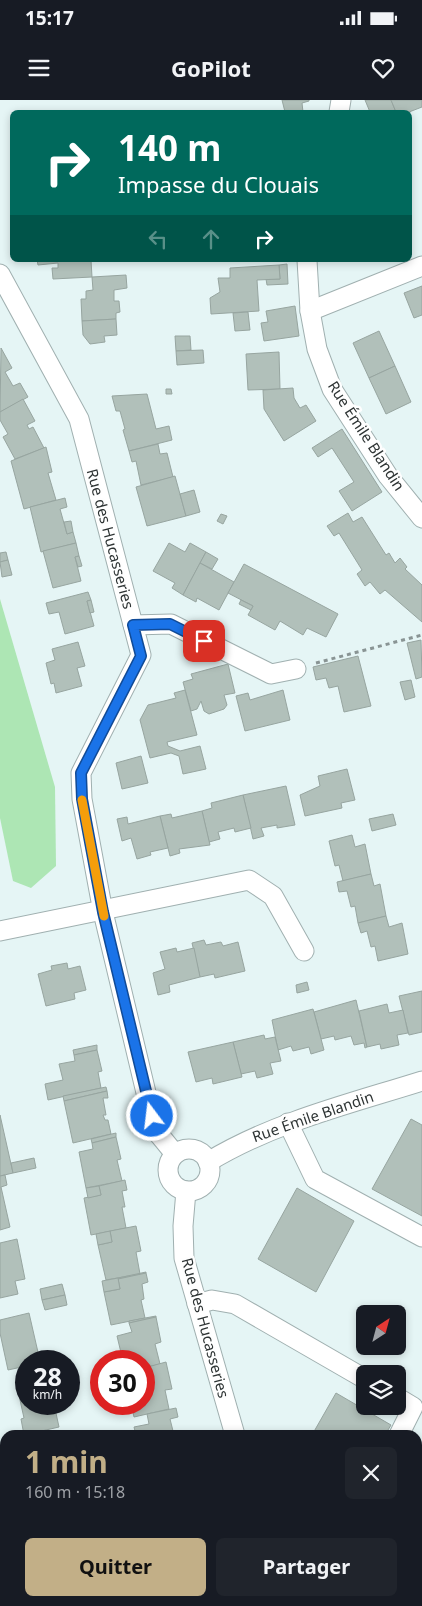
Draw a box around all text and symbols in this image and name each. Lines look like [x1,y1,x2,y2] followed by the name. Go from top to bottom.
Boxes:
[25,5,74,31] text: 15:17
[171,53,251,83] text: GoPilot
[25,54,53,82] icon: menu
[369,54,397,82] icon: heart
[118,124,221,171] text: 140 m
[35,130,100,195] icon: right
[118,169,319,199] text: Impasse du Clouais
[144,225,172,253] icon: left
[197,225,225,253] icon: ahead
[250,225,278,253] icon: right
[324,377,410,494] street label: Rue Émile Blandin
[83,466,139,611] street label: Rue des Hucasseries
[183,620,225,662] pin
[190,627,218,655] icon: arrive
[249,1086,376,1146] street label: Rue Émile Blandin
[125,1089,177,1141] position arrow
[178,1255,234,1400] street label: Rue des Hucasseries
[356,1305,406,1355] north arrow
[356,1305,406,1415] map controls
[90,1350,155,1415] speed limit sign: 30
[33,1359,62,1393] text: 28
[356,1365,406,1415] button: layers
[33,1386,62,1403] text: km/h
[25,1441,108,1482] text: 1 min
[345,1447,397,1499] button: close
[25,1481,125,1503] text: 160 m · 15:18
[25,1538,206,1596] button: Quitter
[216,1538,397,1596] button: Partager

